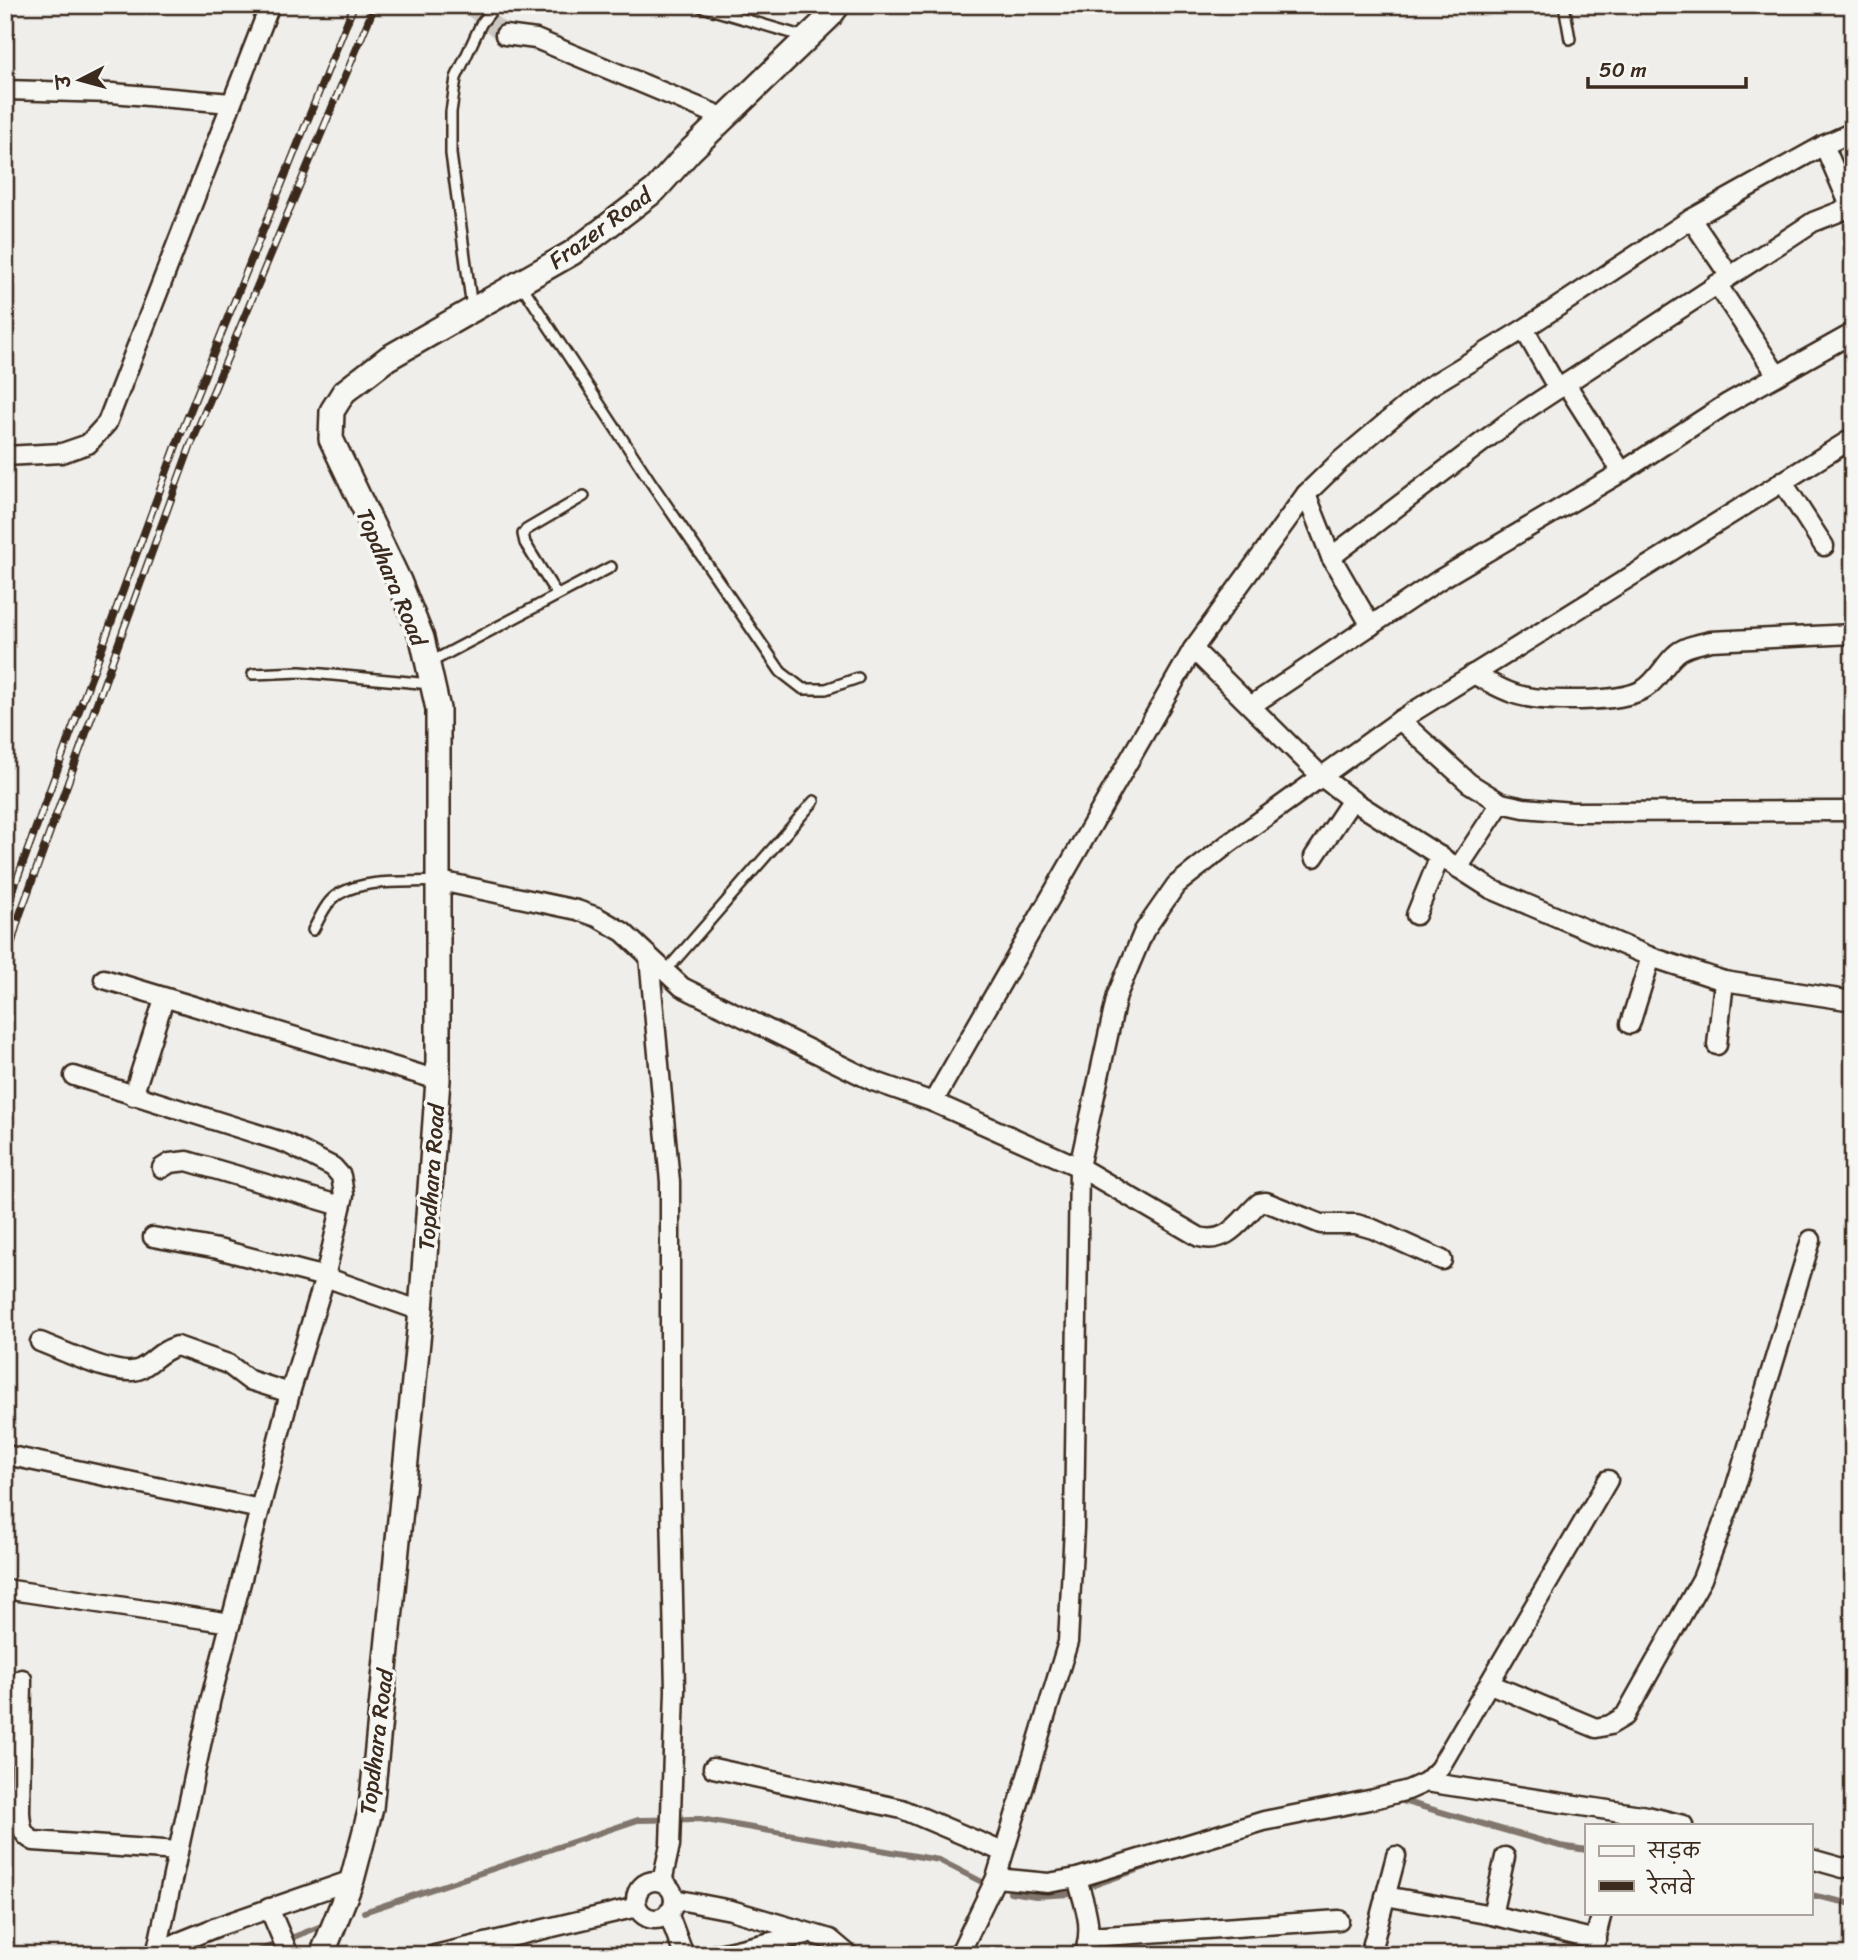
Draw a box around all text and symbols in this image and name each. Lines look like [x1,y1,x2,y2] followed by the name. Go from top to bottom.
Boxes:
[46,46,116,116] north arrow
[1588,46,1746,90] scale bar
[1599,51,1647,89] text: 50 m
[46,71,81,92] text: उ
[539,175,663,280] street label: Frazer Road
[344,502,440,654] street label: Topdhara Road
[406,1101,457,1252] street label: Topdhara Road
[347,1665,406,1817] street label: Topdhara Road
[1585,1824,1812,1914] legend
[1647,1832,1701,1870] text: सड़क
[1645,1868,1695,1906] text: रेलवे

